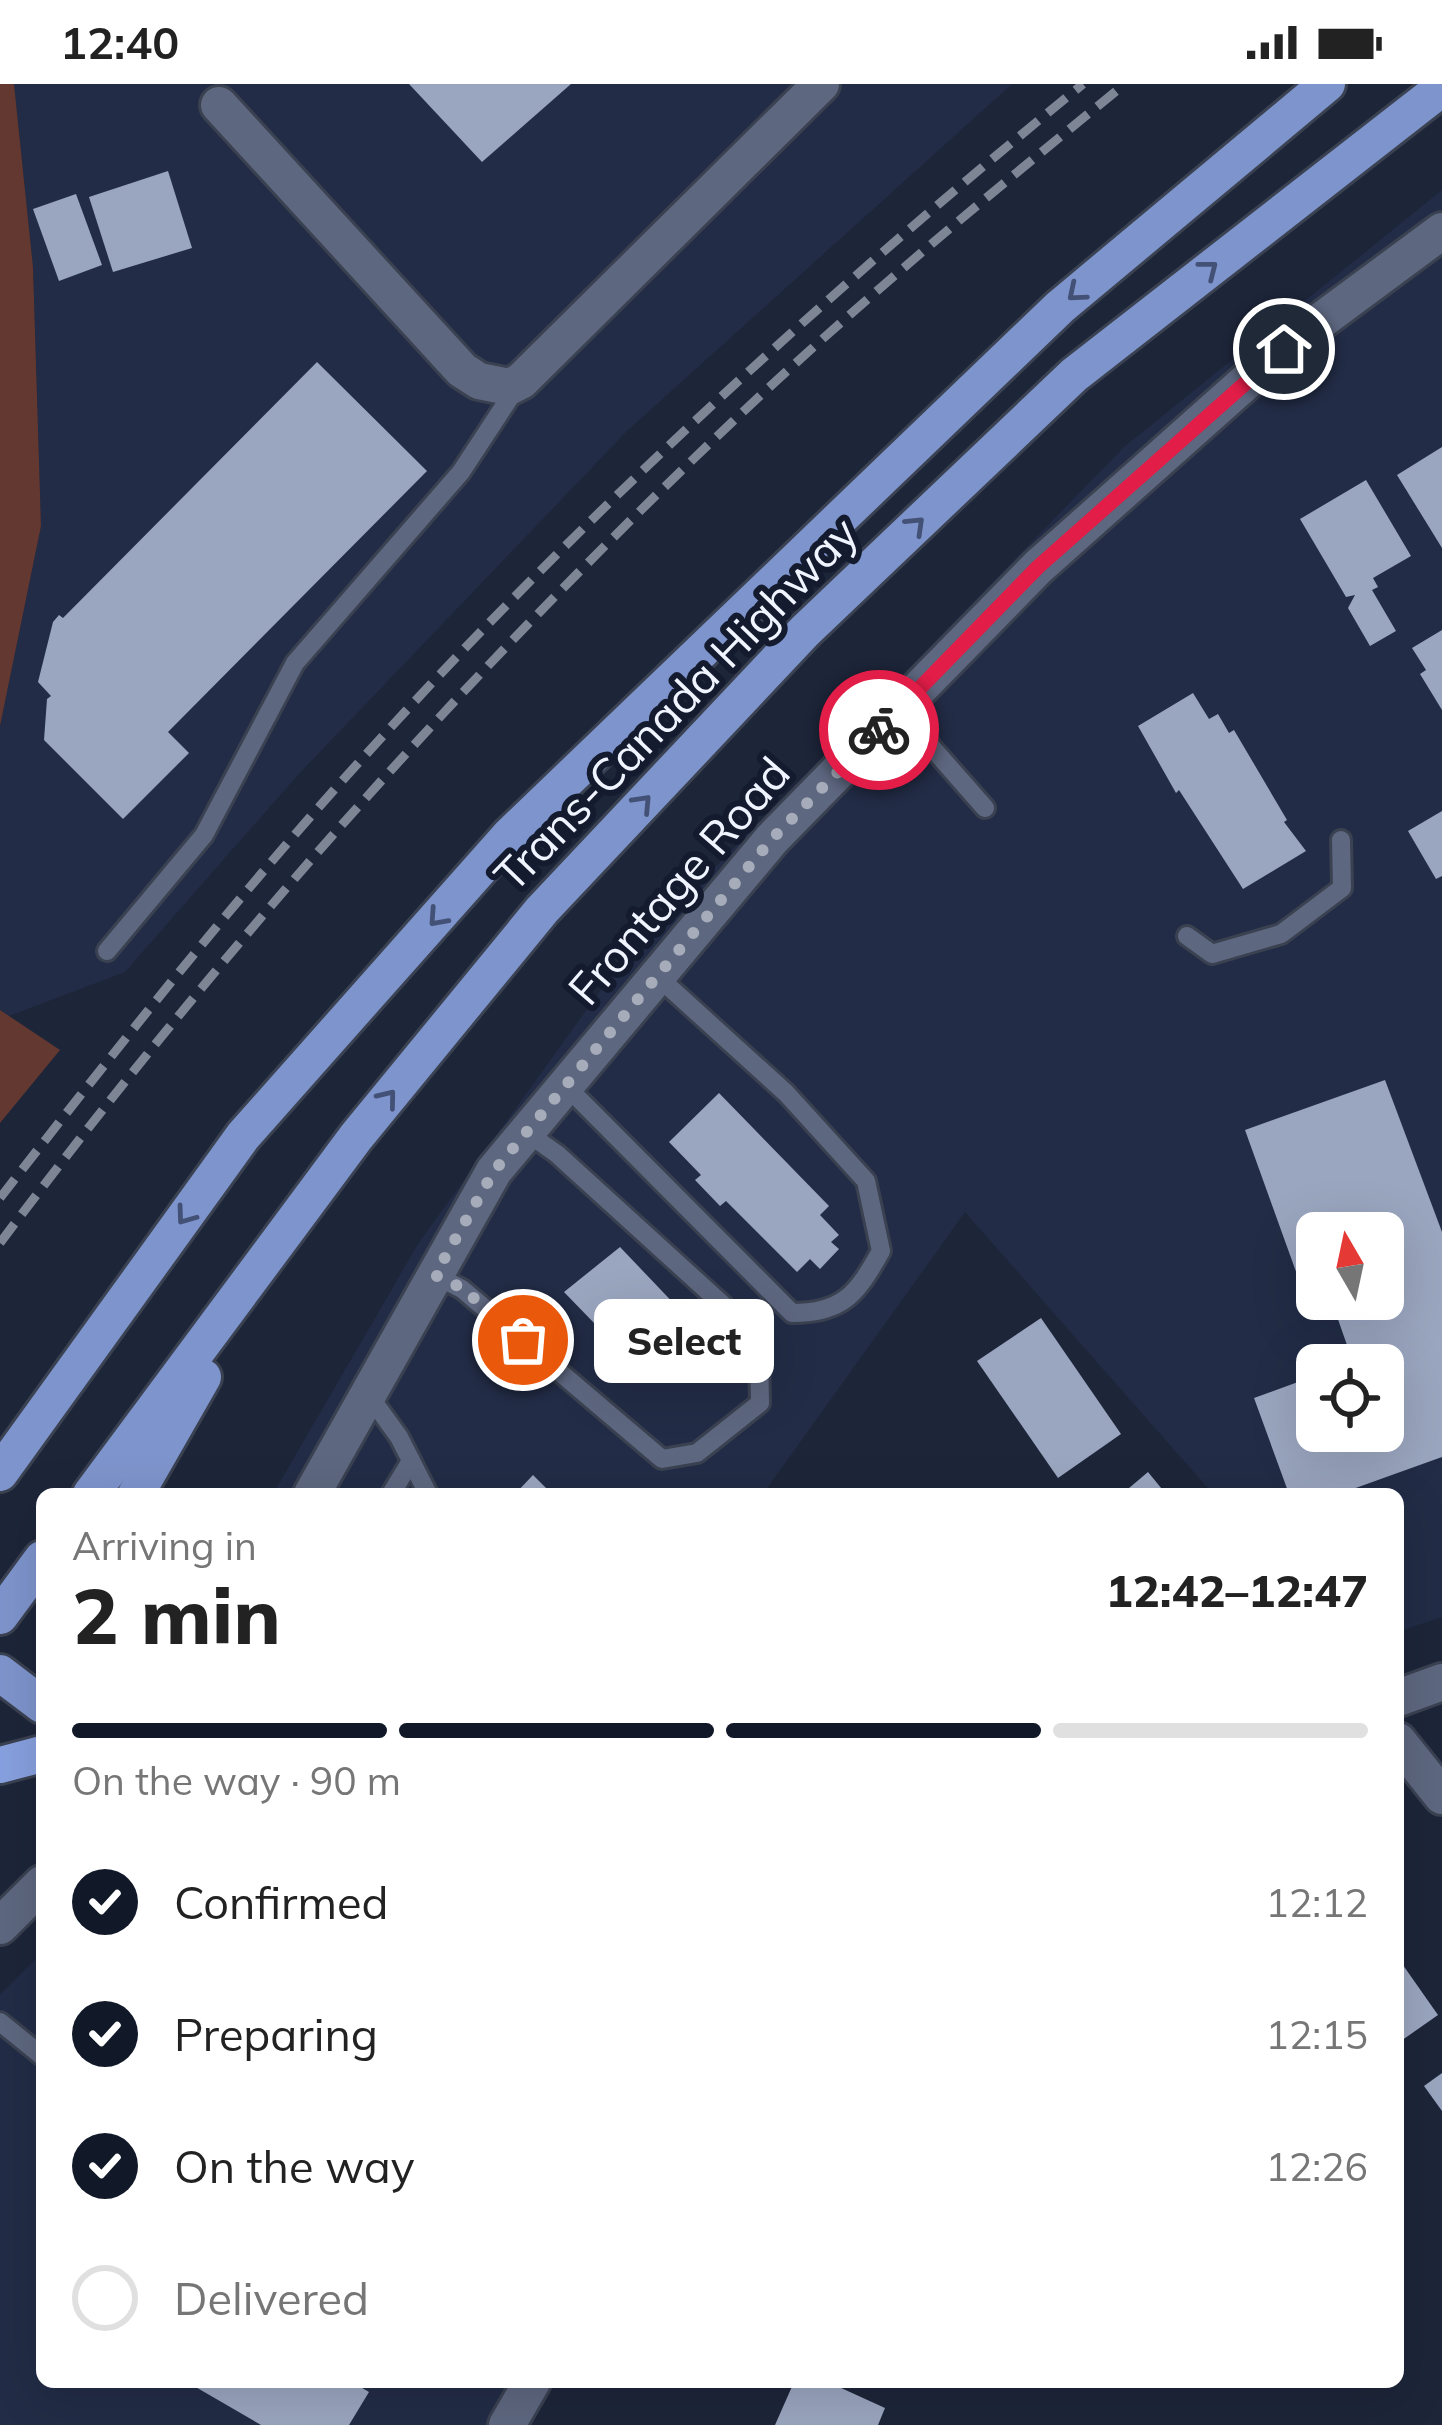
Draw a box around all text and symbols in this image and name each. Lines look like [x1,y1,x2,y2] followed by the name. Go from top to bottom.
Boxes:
[60,14,179,70] text: 12:40
[1196,262,1218,283] one-way arrow
[1068,279,1090,300] one-way arrow
[1233,298,1335,400] pin
[1251,316,1317,382] icon: home
[482,504,869,902] street label: Trans-Canada Highway
[902,518,924,540] one-way arrow
[819,670,939,790] courier
[846,697,912,763] icon: bike
[556,745,801,1015] street label: Frontage Road
[628,796,650,817] one-way arrow
[430,904,451,926] one-way arrow
[373,1090,395,1112] one-way arrow
[178,1203,200,1224] one-way arrow
[1296,1212,1404,1320] north arrow
[1296,1212,1404,1452] map controls
[472,1289,574,1391] pin
[595,1298,775,1382] callout: Select
[490,1307,556,1373] icon: bag
[627,1316,741,1365] text: Select
[1296,1344,1404,1452] button: locate
[72,1521,257,1570] text: Arriving in
[1106,1562,1368,1618] text: 12:42–12:47
[72,1566,281,1664] text: 2 min
[72,1756,401,1805] text: On the way · 90 m
[72,1869,138,1935] icon: check
[174,1874,388,1930] text: Confirmed
[1266,1878,1368,1927] text: 12:12
[72,2001,138,2067] icon: check
[174,2006,378,2062] text: Preparing
[1266,2010,1368,2059] text: 12:15
[72,2133,138,2199] icon: check
[174,2138,415,2194] text: On the way
[1266,2142,1368,2191] text: 12:26
[174,2270,369,2326] text: Delivered

